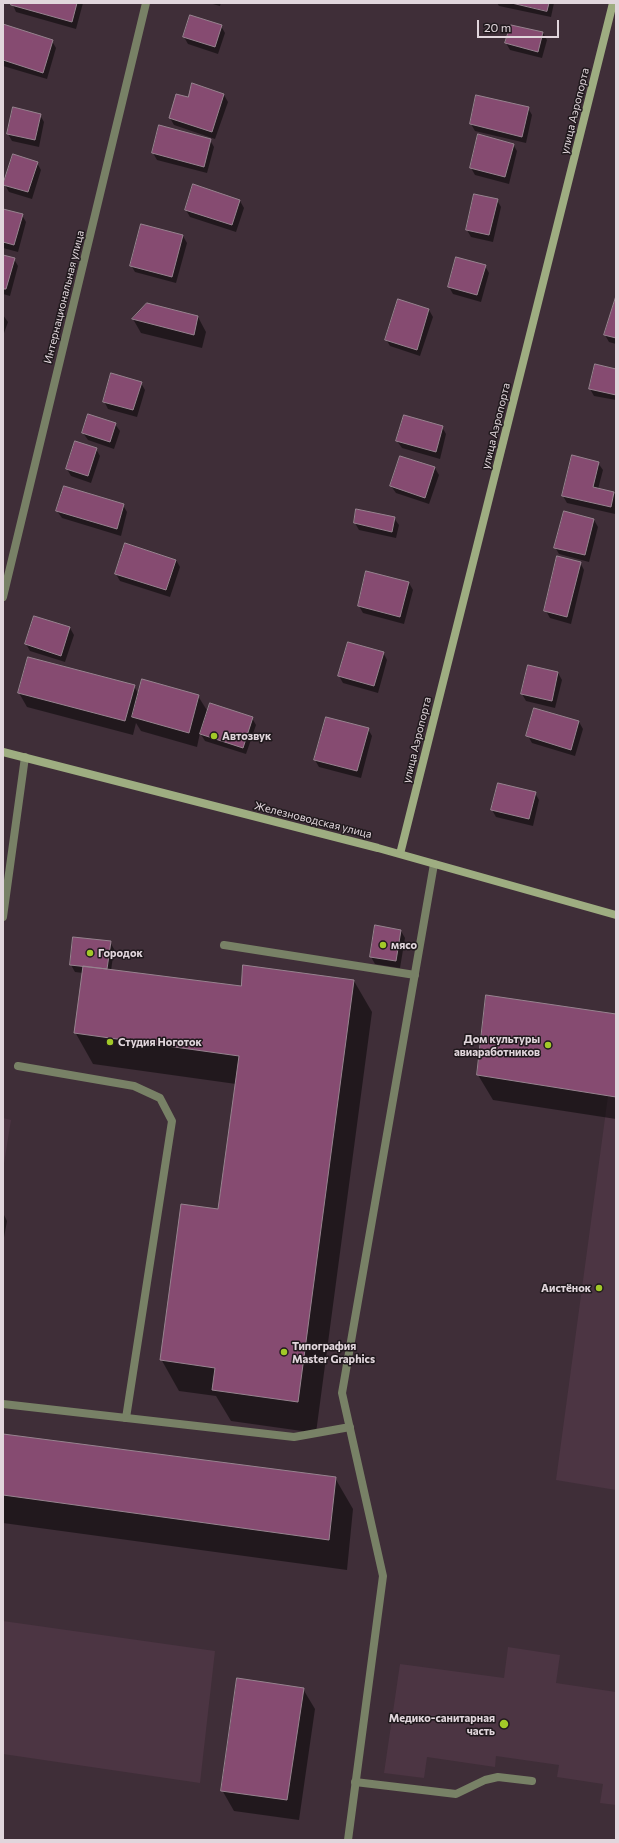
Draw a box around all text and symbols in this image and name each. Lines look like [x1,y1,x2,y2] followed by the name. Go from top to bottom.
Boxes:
[479,12,561,38] scale bar
[484,20,511,34] text: 20 m
[558,67,592,155] street label: улица Аэропорта
[41,229,87,365] street label: Интернациональная улица
[479,382,513,470] street label: улица Аэропорта
[400,696,434,784] street label: улица Аэропорта
[222,729,271,743] place label: Автозвук
[209,731,219,741] marker: Автозвук
[253,799,373,841] street label: Железноводская улица
[391,938,417,952] place label: мясо
[378,940,388,950] marker: мясо
[98,946,143,960] place label: Городок
[85,948,95,958] marker: Городок
[454,1032,540,1058] place label: Дом культуры авиаработников
[118,1035,202,1049] place label: Студия Ноготок
[105,1037,115,1047] marker: Студия Ноготок
[543,1040,553,1050] marker: Дом культуры авиаработников
[541,1281,591,1295] place label: Аистёнок
[594,1283,604,1293] marker: Аистёнок
[292,1339,375,1365] place label: Типография Master Graphics
[279,1347,289,1357] marker: Типография Master Graphics
[389,1711,495,1737] place label: Медико-санитарная часть
[498,1718,510,1730] marker: Медико-санитарная часть

